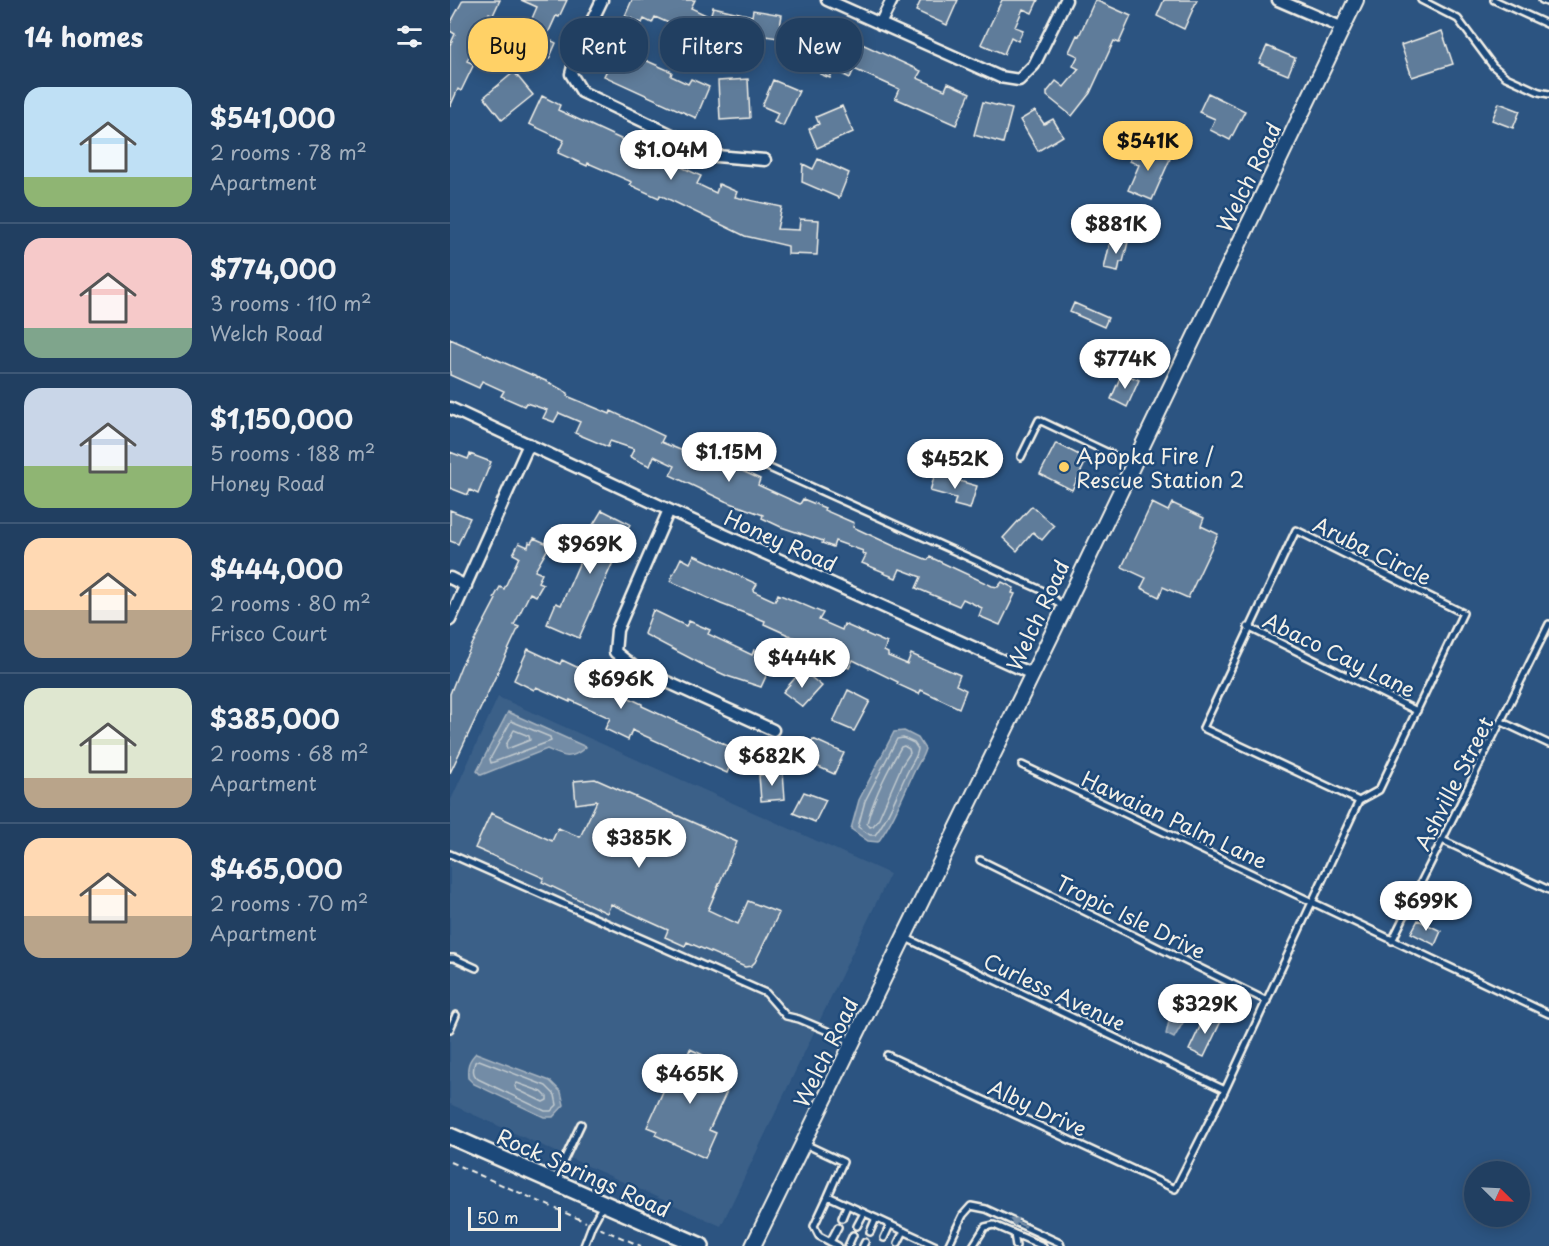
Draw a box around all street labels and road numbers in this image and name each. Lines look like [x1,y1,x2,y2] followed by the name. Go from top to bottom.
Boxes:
[1208,117,1288,237] street label: Welch Road
[719,501,843,579] street label: Honey Road
[1308,507,1438,593] street label: Aruba Circle
[997,554,1077,676] street label: Welch Road
[1258,603,1422,705] street label: Abaco Cay Lane
[1405,710,1501,856] street label: Ashville Street
[1077,762,1273,876] street label: Hawaian Palm Lane
[1051,866,1211,966] street label: Tropic Isle Drive
[979,944,1131,1038] street label: Curless Avenue
[785,992,865,1112] street label: Welch Road
[983,1070,1093,1144] street label: Alby Drive
[492,1119,676,1225] street label: Rock Springs Road

